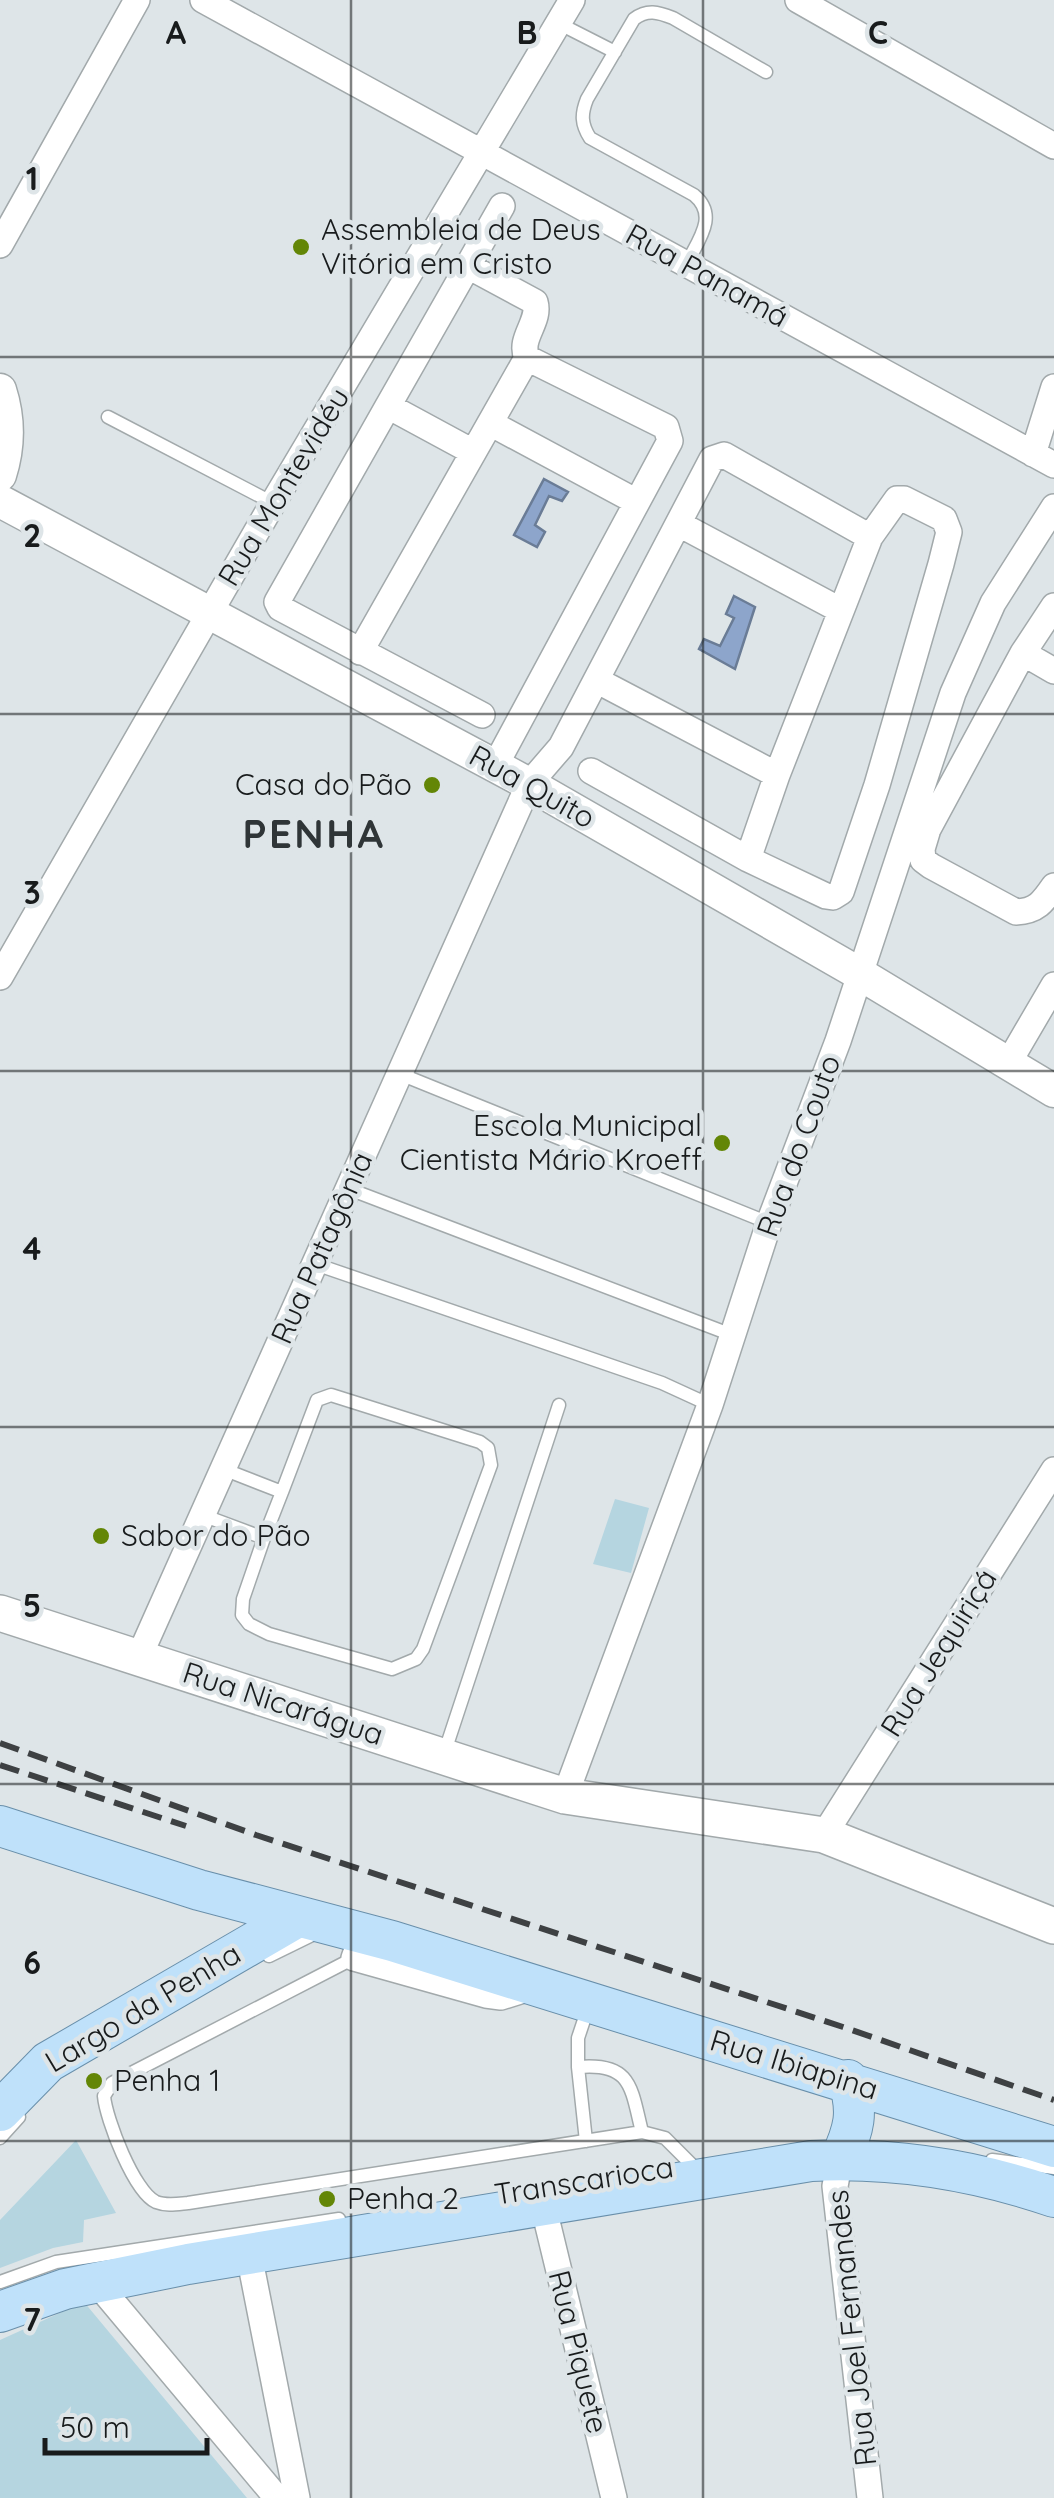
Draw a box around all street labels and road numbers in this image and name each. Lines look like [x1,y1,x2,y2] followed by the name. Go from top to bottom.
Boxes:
[619,215,796,335] street label: Rua Panamá
[209,380,357,593] street label: Rua Montevidéu
[463,736,602,836] street label: Rua Quito
[748,1050,849,1242] street label: Rua do Couto
[262,1146,380,1350] street label: Rua Patagônia
[872,1562,1005,1743] street label: Rua Jequiriçá
[178,1653,388,1753] street label: Rua Nicarágua
[38,1934,247,2080] street label: Largo da Penha
[706,2020,883,2108] street label: Rua Ibiapina
[492,2147,676,2213] street label: Transcarioca
[818,2188,884,2468] street label: Rua Joel Fernandes
[540,2266,618,2437] street label: Rua Piquete

